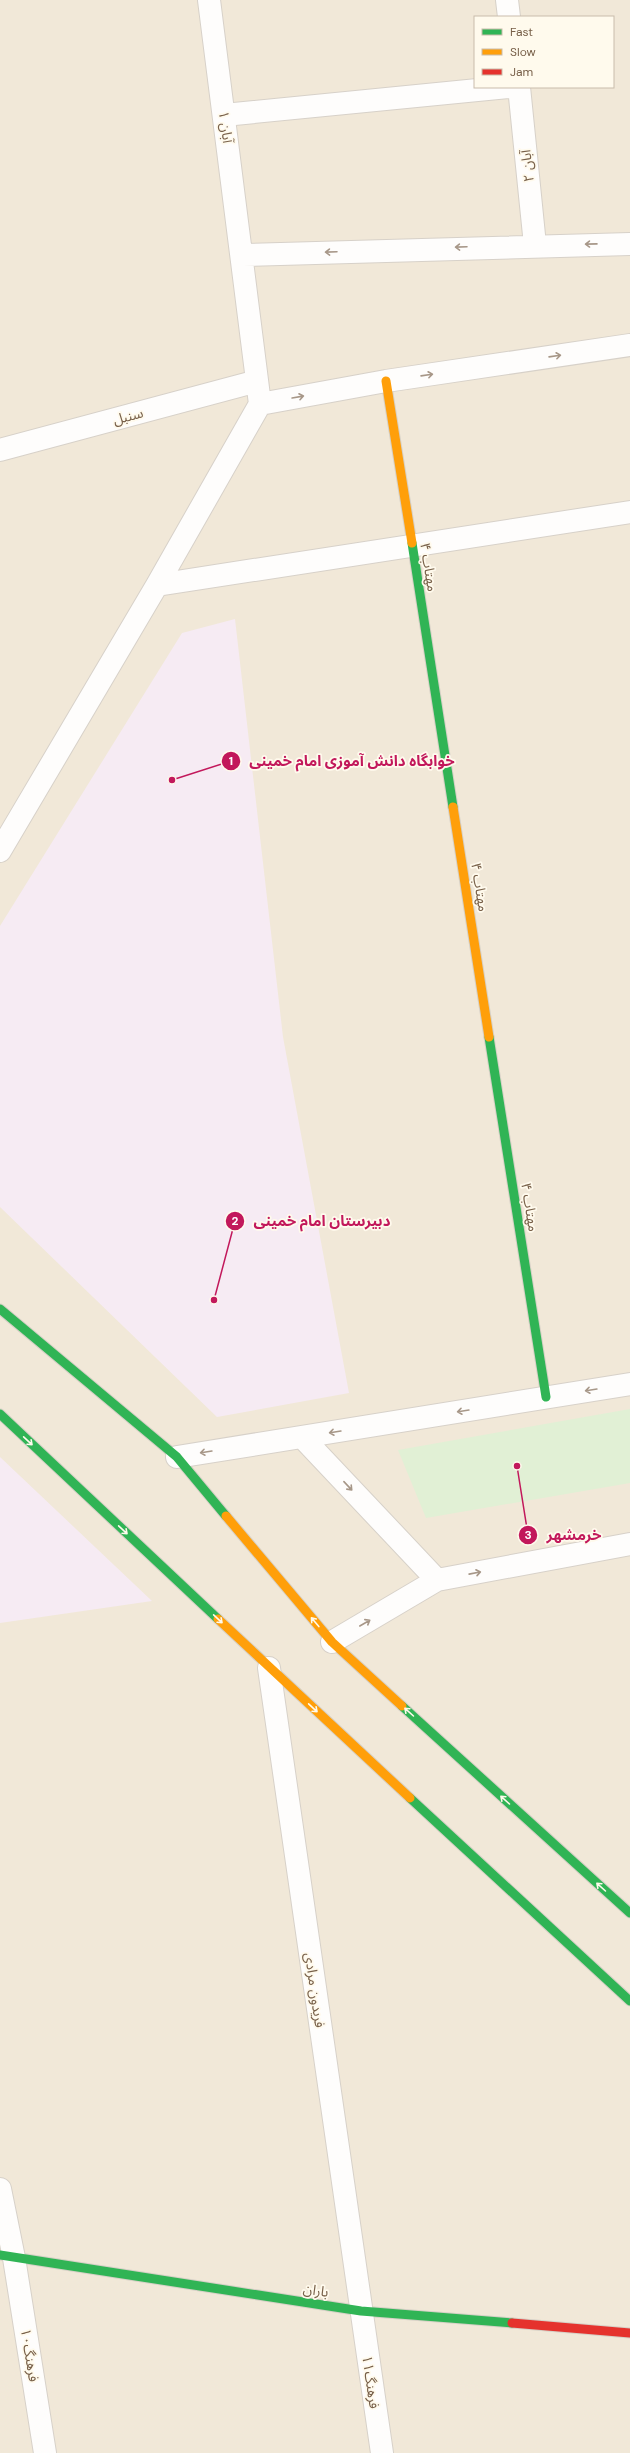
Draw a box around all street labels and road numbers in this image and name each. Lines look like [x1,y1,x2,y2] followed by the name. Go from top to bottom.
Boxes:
[215,110,237,145] street label: آبان ۱
[516,148,538,183] street label: آبان ۲
[111,403,145,429] street label: سنبل
[416,541,442,593] street label: مهتاب ۴
[467,861,493,913] street label: مهتاب ۴
[517,1181,543,1233] street label: مهتاب ۴
[301,1951,329,2029] street label: فریدون مرادی
[302,2279,330,2301] street label: باران
[17,2327,43,2383] street label: فرهنگ۱۰
[358,2354,384,2410] street label: فرهنگ۱۱

